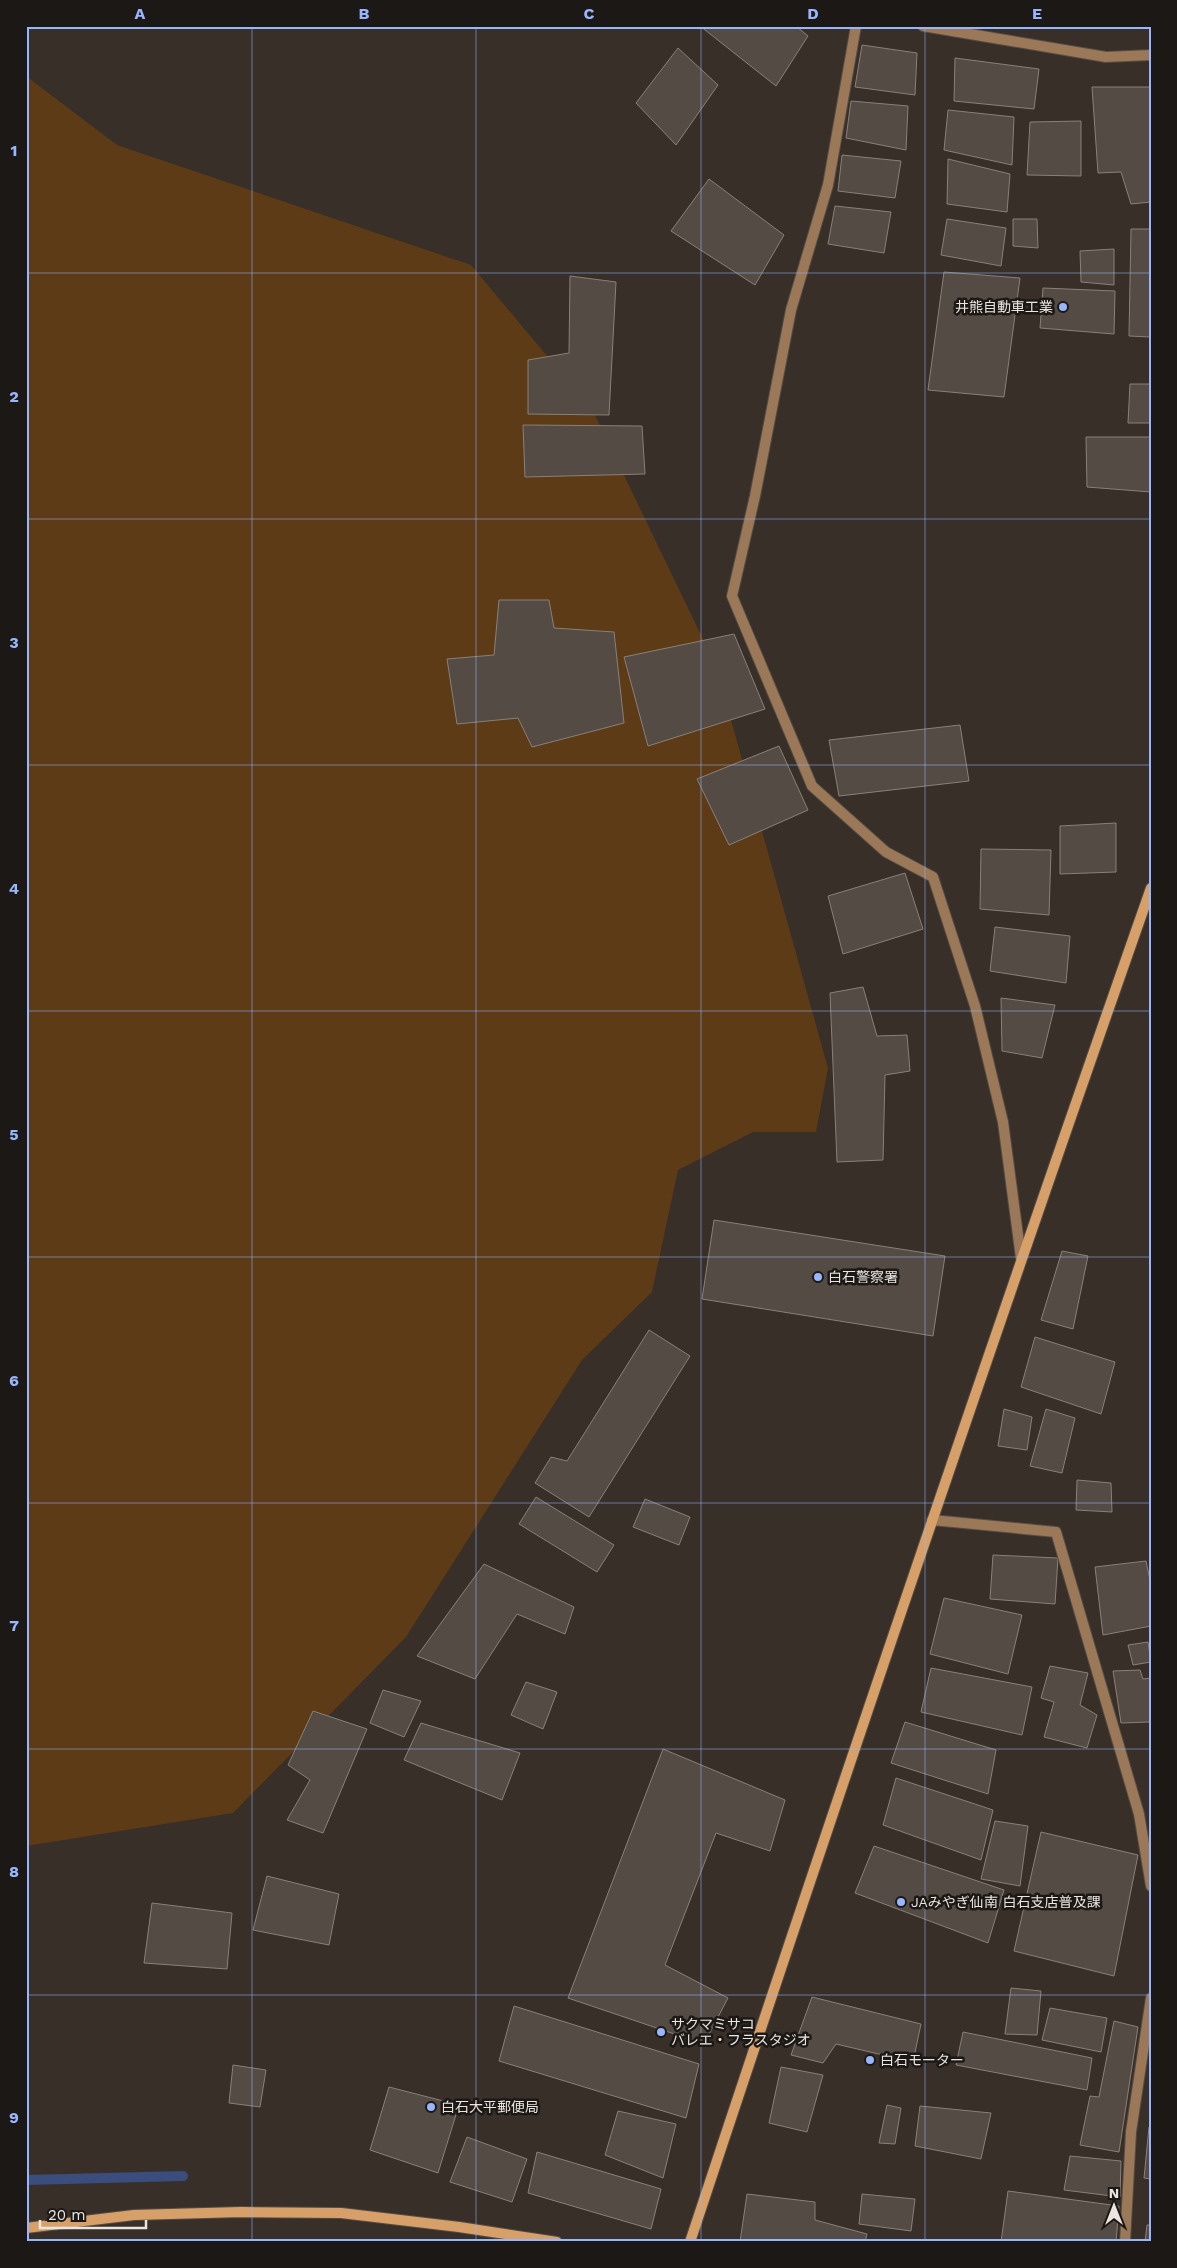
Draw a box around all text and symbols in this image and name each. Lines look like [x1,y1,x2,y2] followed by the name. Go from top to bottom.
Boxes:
[135,4,146,23] text: A
[359,4,370,23] text: B
[584,4,595,23] text: C
[807,4,819,23] text: D
[1032,4,1042,23] text: E
[11,141,17,160] text: 1
[955,299,1053,315] place label: 井熊自動車工業
[1057,301,1069,313] marker: 井熊自動車工業
[9,387,19,406] text: 2
[9,633,19,652] text: 3
[9,879,19,898] text: 4
[9,1125,19,1144] text: 5
[828,1269,898,1285] place label: 白石警察署
[812,1271,824,1283] marker: 白石警察署
[9,1371,19,1390] text: 6
[9,1616,19,1635] text: 7
[9,1862,19,1881] text: 8
[911,1894,1101,1910] place label: JAみやぎ仙南 白石支店普及課
[895,1896,907,1908] marker: JAみやぎ仙南 白石支店普及課
[671,2016,811,2048] place label: サクマミサコ バレエ・フラスタジオ
[655,2026,667,2038] marker: サクマミサコ バレエ・フラスタジオ
[880,2052,964,2068] place label: 白石モーター
[864,2054,876,2066] marker: 白石モーター
[441,2099,539,2115] place label: 白石大平郵便局
[425,2101,437,2113] marker: 白石大平郵便局
[9,2108,19,2127] text: 9
[1090,2180,1140,2230] north arrow
[1109,2185,1119,2201] text: N
[40,2198,146,2230] scale bar
[48,2206,86,2224] text: 20 m

